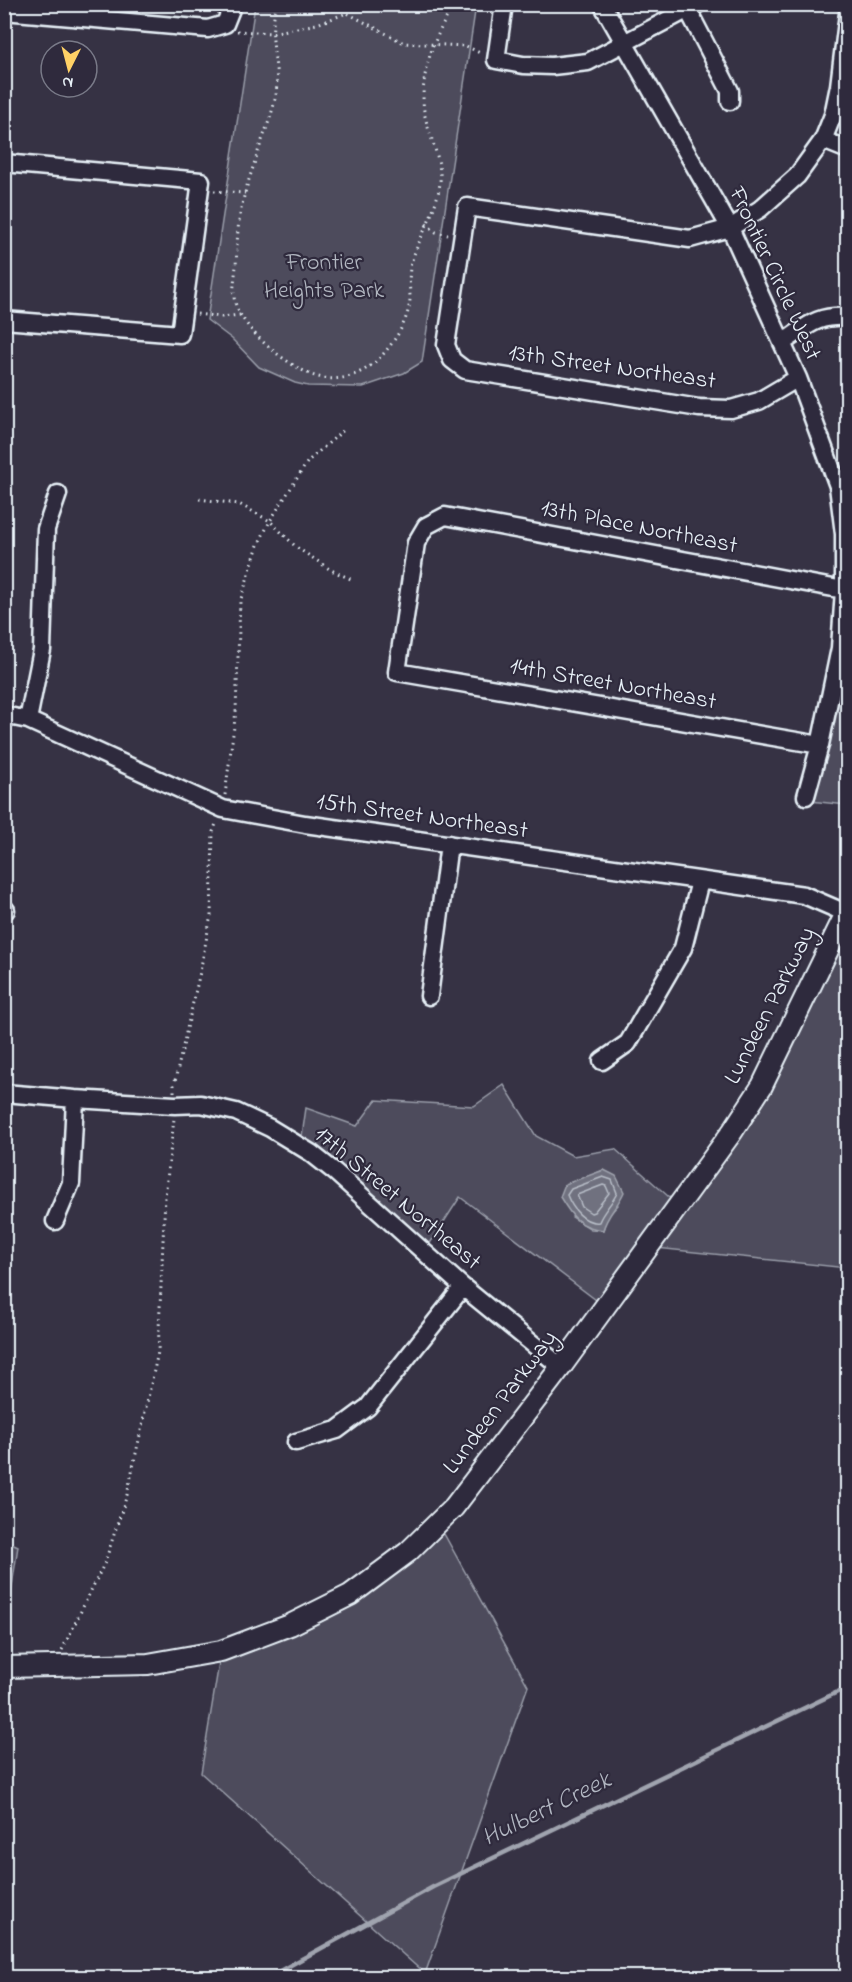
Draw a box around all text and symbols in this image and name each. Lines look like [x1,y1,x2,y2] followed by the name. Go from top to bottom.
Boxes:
[39,39,99,99] north arrow
[61,69,74,94] text: N
[718,181,830,367] street label: Frontier Circle West
[264,246,384,309] park label: Frontier Heights Park
[506,336,718,400] street label: 13th Street Northeast
[538,492,740,564] street label: 13th Place Northeast
[507,650,719,720] street label: 14th Street Northeast
[314,785,530,849] street label: 15th Street Northeast
[716,921,827,1091] street label: Lundeen Parkway
[306,1118,488,1280] street label: 17th Street Northeast
[435,1324,568,1483] street label: Lundeen Parkway
[476,1762,620,1858] water label: Hulbert Creek

